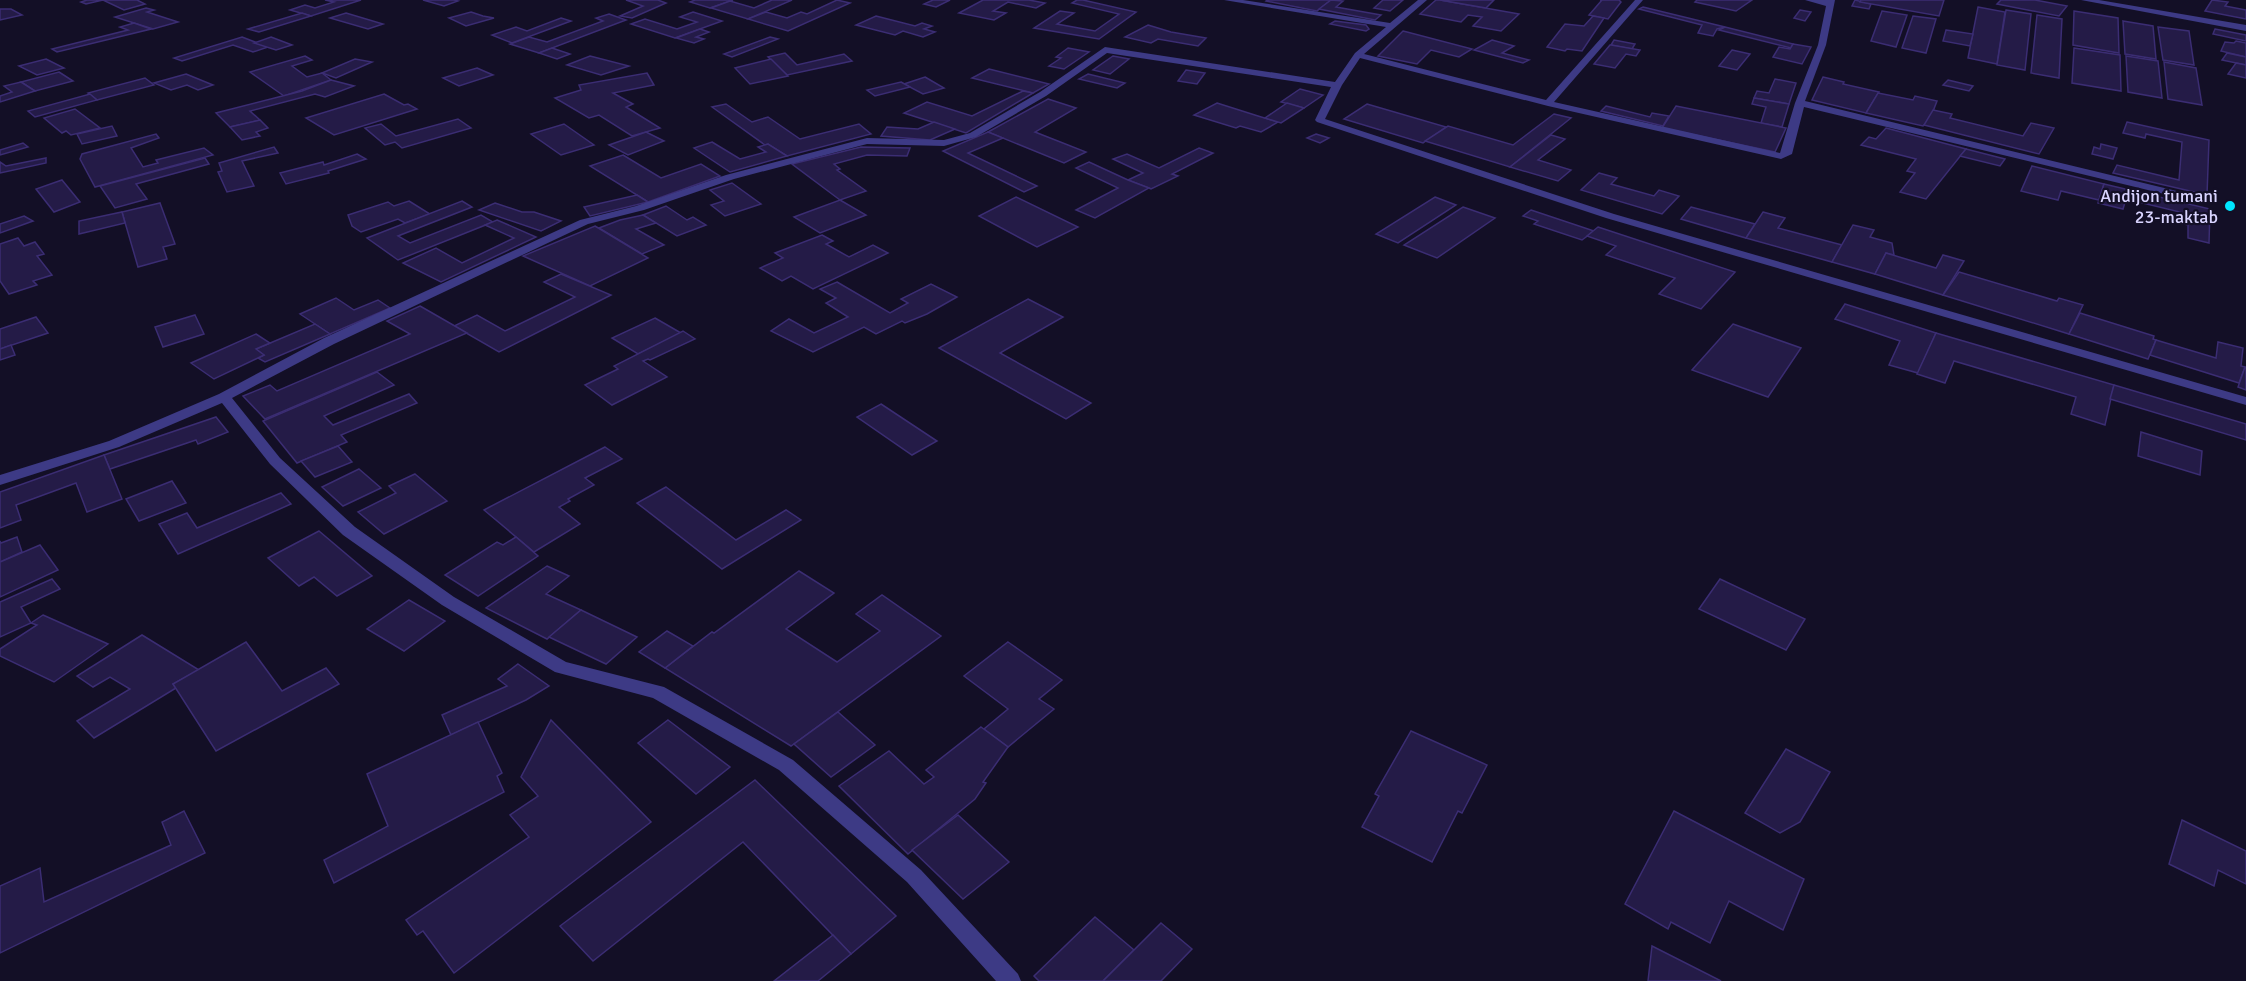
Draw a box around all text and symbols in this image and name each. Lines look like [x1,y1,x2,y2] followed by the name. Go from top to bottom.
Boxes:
[2100,185,2218,228] place label: Andijon tumani 23-maktab
[2223,199,2237,213] marker: Andijon tumani 23-maktab

